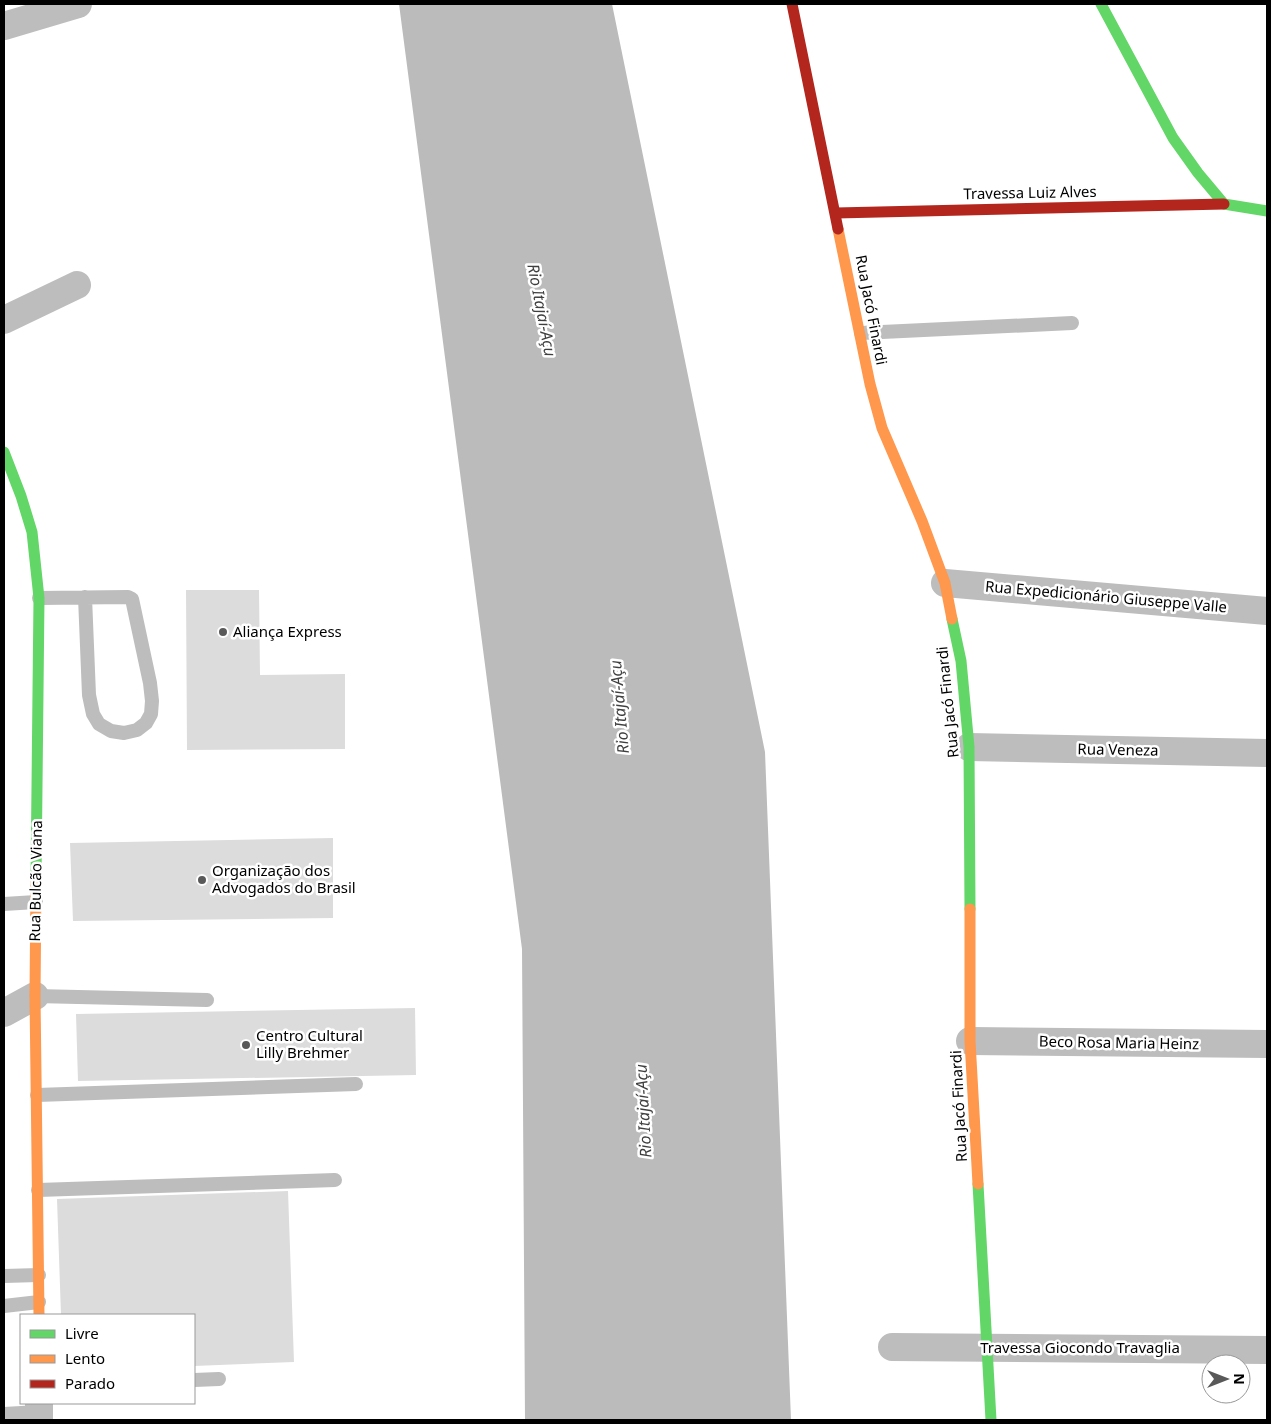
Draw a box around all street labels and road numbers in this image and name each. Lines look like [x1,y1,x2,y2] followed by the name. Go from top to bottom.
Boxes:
[963,181,1097,203] street label: Travessa Luiz Alves
[851,253,892,367] street label: Rua Jacó Finardi
[984,575,1228,617] street label: Rua Expedicionário Giuseppe Valle
[931,645,963,759] street label: Rua Jacó Finardi
[1077,738,1159,760] street label: Rua Veneza
[24,820,46,942] street label: Rua Bulcão Viana
[1039,1031,1199,1053] street label: Beco Rosa Maria Heinz
[945,1050,971,1162] street label: Rua Jacó Finardi
[980,1337,1180,1357] street label: Travessa Giocondo Travaglia

